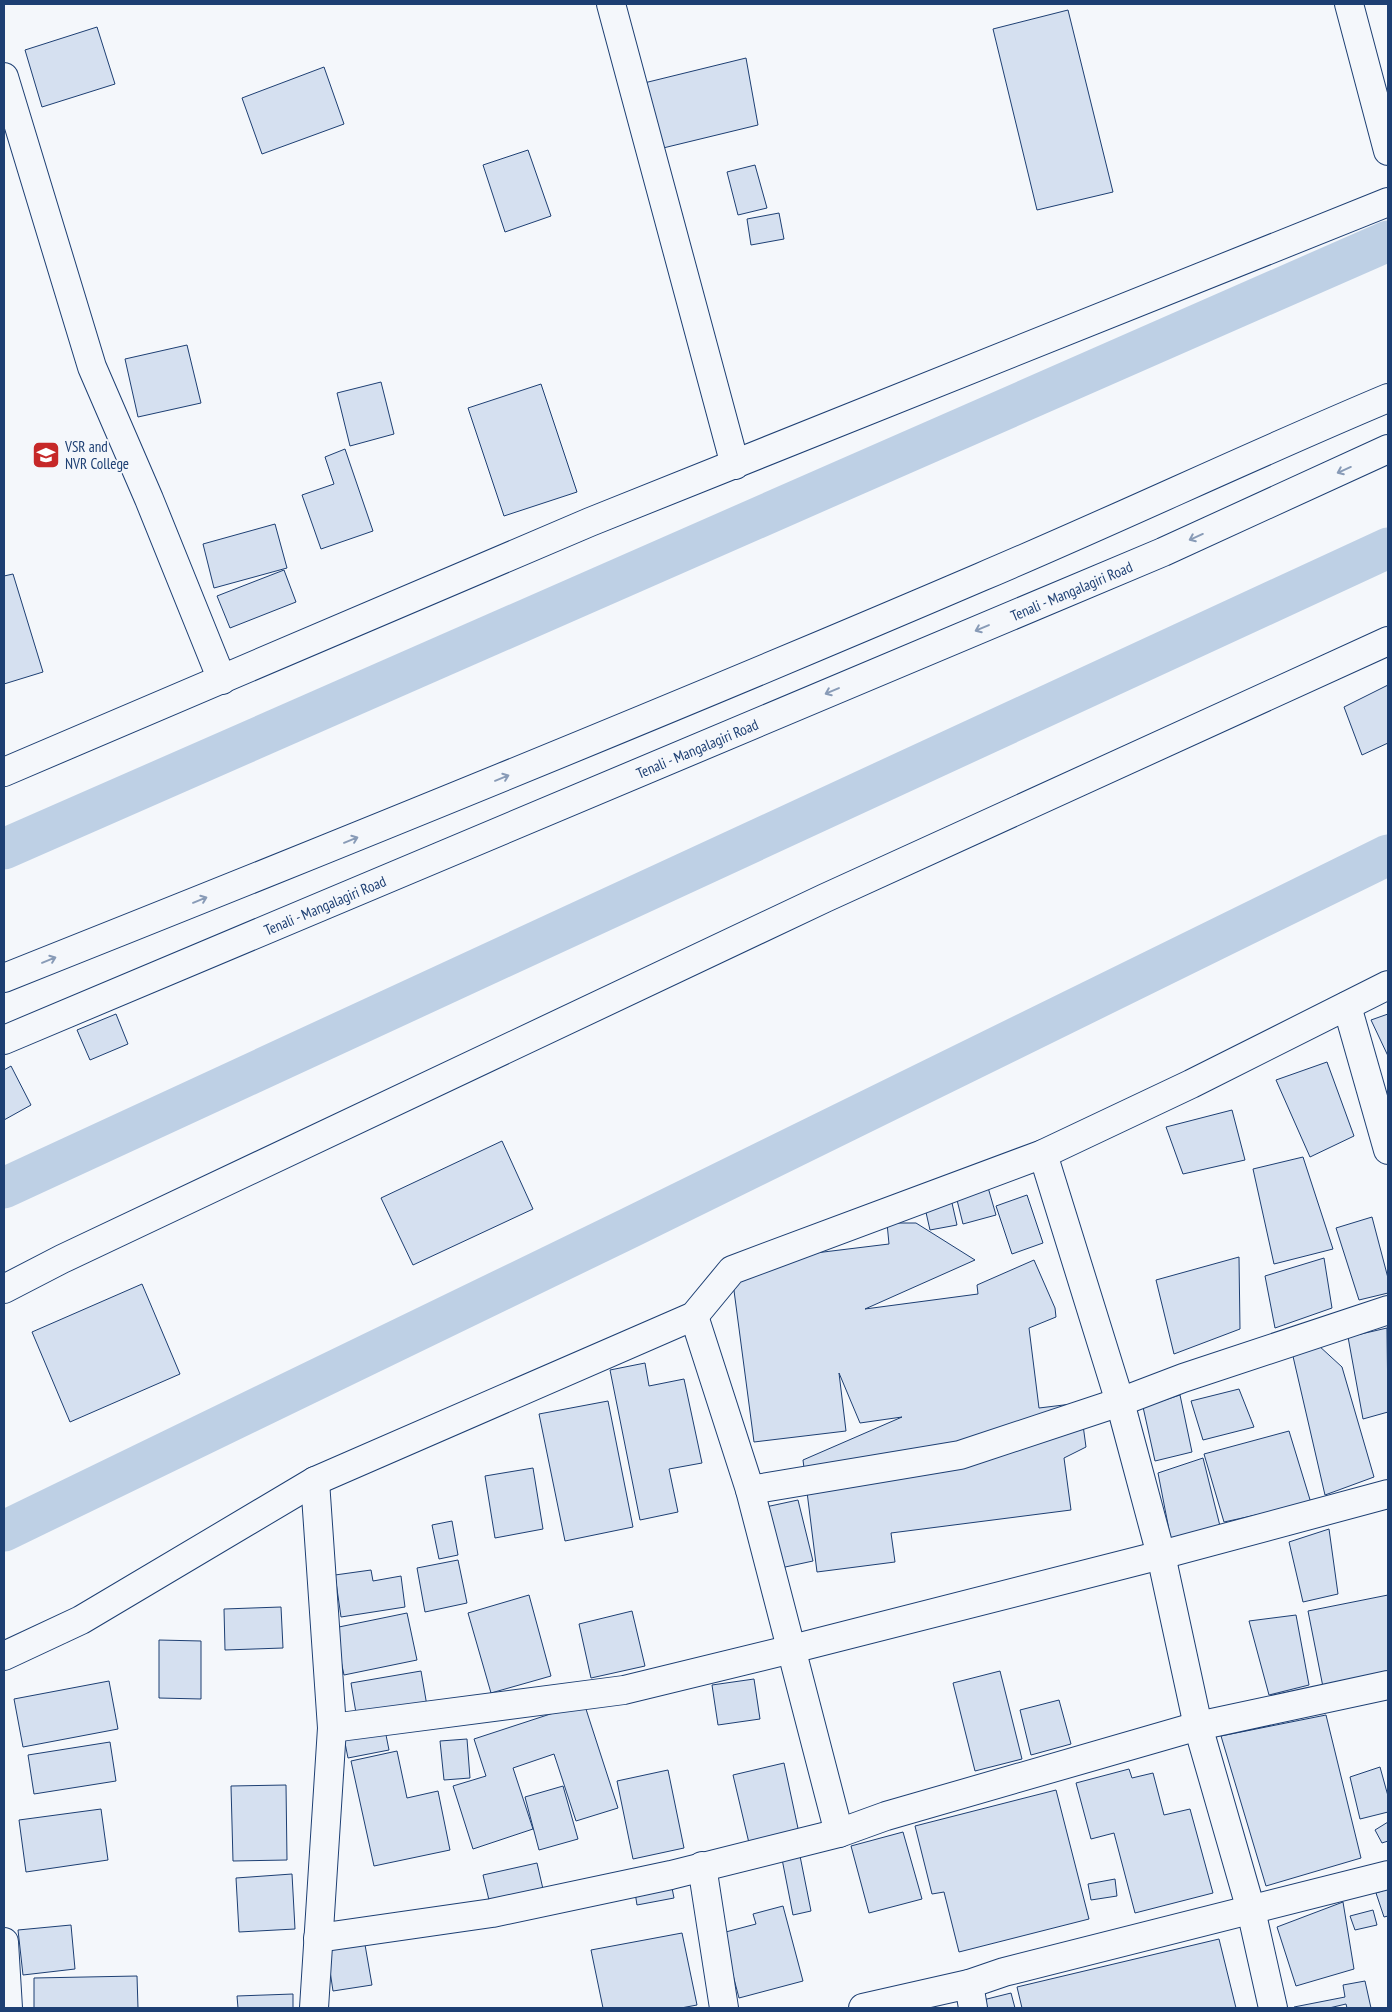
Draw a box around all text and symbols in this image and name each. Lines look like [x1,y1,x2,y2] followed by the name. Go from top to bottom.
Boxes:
[64,437,129,473] place label: VSR and NVR College
[31,440,61,470] school or university icon: VSR and NVR College
[1337,465,1352,475] one-way arrow
[1189,532,1204,542] one-way arrow
[1007,557,1135,625] street label: Tenali - Mangalagiri Road
[975,624,990,633] one-way arrow
[825,687,840,697] one-way arrow
[633,714,761,782] street label: Tenali - Mangalagiri Road
[494,773,509,783] one-way arrow
[343,835,358,844] one-way arrow
[261,871,389,939] street label: Tenali - Mangalagiri Road
[192,895,207,904] one-way arrow
[41,955,56,964] one-way arrow

